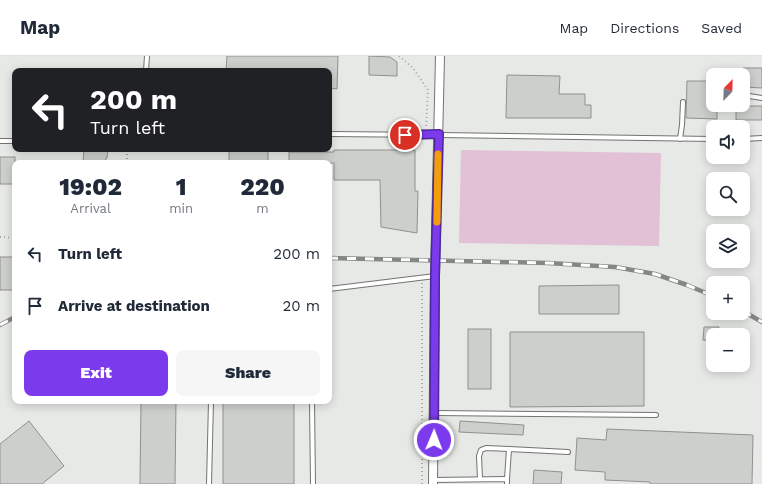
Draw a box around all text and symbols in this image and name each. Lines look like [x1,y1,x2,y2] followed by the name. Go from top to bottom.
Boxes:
[20,16,60,39] text: Map
[560,20,588,36] text: Map
[610,20,679,36] text: Directions
[701,20,742,36] text: Saved
[706,68,750,112] north arrow
[706,68,750,372] map controls
[90,83,177,116] text: 200 m
[24,84,76,136] icon: left
[90,117,165,138] text: Turn left
[388,118,422,152] pin
[706,120,750,164] button: sound
[394,124,416,146] icon: arrive
[706,172,750,216] button: search
[59,173,122,201] text: 19:02
[176,173,187,201] text: 1
[240,173,285,201] text: 220
[70,201,111,216] text: Arrival
[169,201,193,216] text: min
[256,201,269,216] text: m
[706,224,750,268] button: layers
[24,243,46,265] icon: left
[58,245,122,263] text: Turn left
[273,245,320,263] text: 200 m
[706,276,750,320] button: +
[24,295,46,317] icon: arrive
[58,297,210,315] text: Arrive at destination
[283,297,320,315] text: 20 m
[706,328,750,372] button: −
[24,350,168,396] button: Exit
[176,350,320,396] button: Share
[413,419,455,461] position arrow

